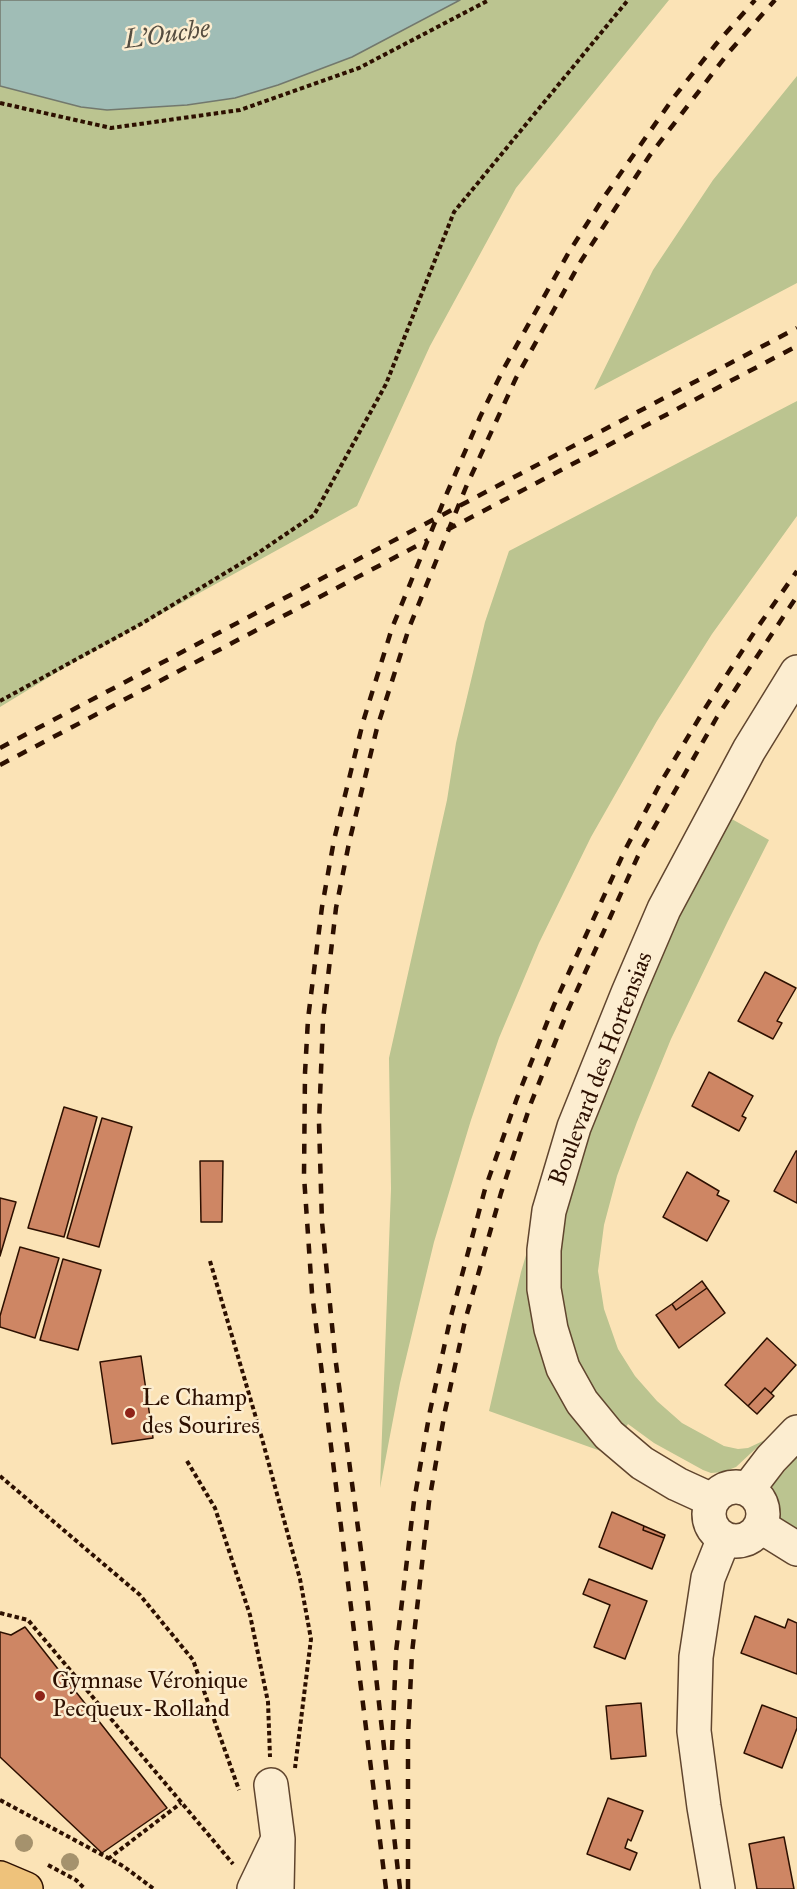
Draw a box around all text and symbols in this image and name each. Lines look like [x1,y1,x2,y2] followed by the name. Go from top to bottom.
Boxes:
[122,15,212,57] water label: L'Ouche
[544,948,660,1190] street label: Boulevard des Hortensias
[142,1385,260,1441] place label: Le Champ des Sourires
[123,1406,137,1420] marker: Le Champ des Sourires
[52,1668,248,1724] place label: Gymnase Véronique Pecqueux-Rolland
[33,1689,47,1703] marker: Gymnase Véronique Pecqueux-Rolland

